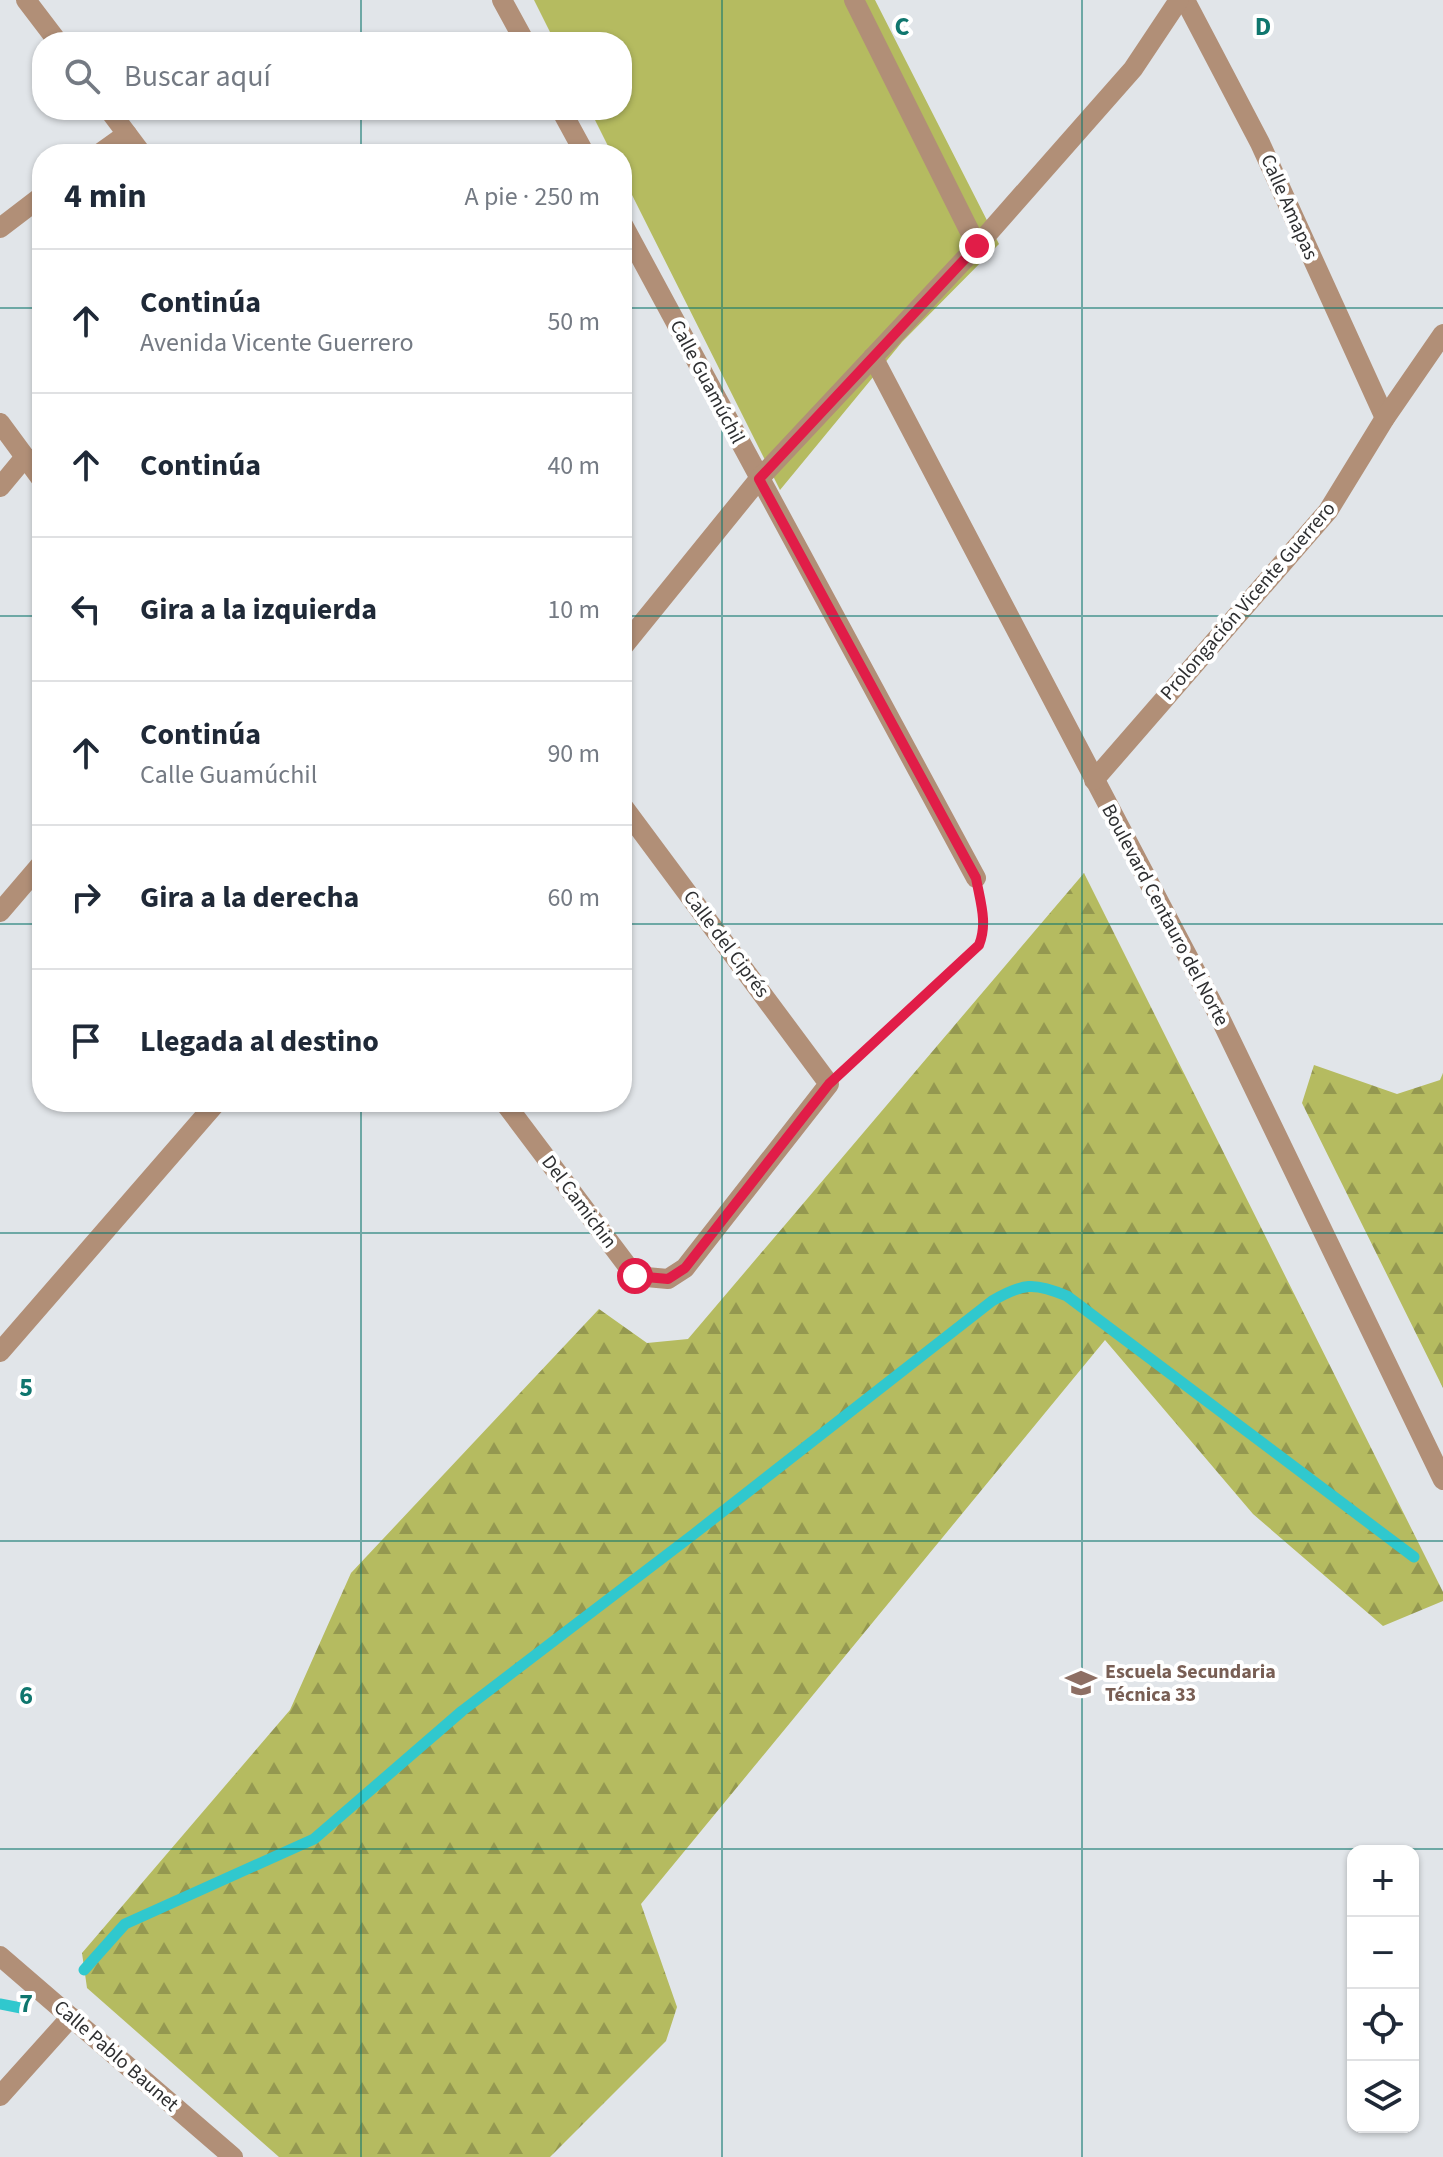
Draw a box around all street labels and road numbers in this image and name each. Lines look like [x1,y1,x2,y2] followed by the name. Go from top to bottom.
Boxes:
[1253,150,1325,264] street label: Calle Amapas
[663,315,751,449] street label: Calle Guamúchil
[1154,496,1342,706] street label: Prolongación Vicente Guerrero
[1094,799,1236,1031] street label: Boulevard Centauro del Norte
[676,884,776,1004] street label: Calle del Ciprés
[535,1150,623,1254] street label: Del Camichin
[47,1994,185,2118] street label: Calle Pablo Baunet

